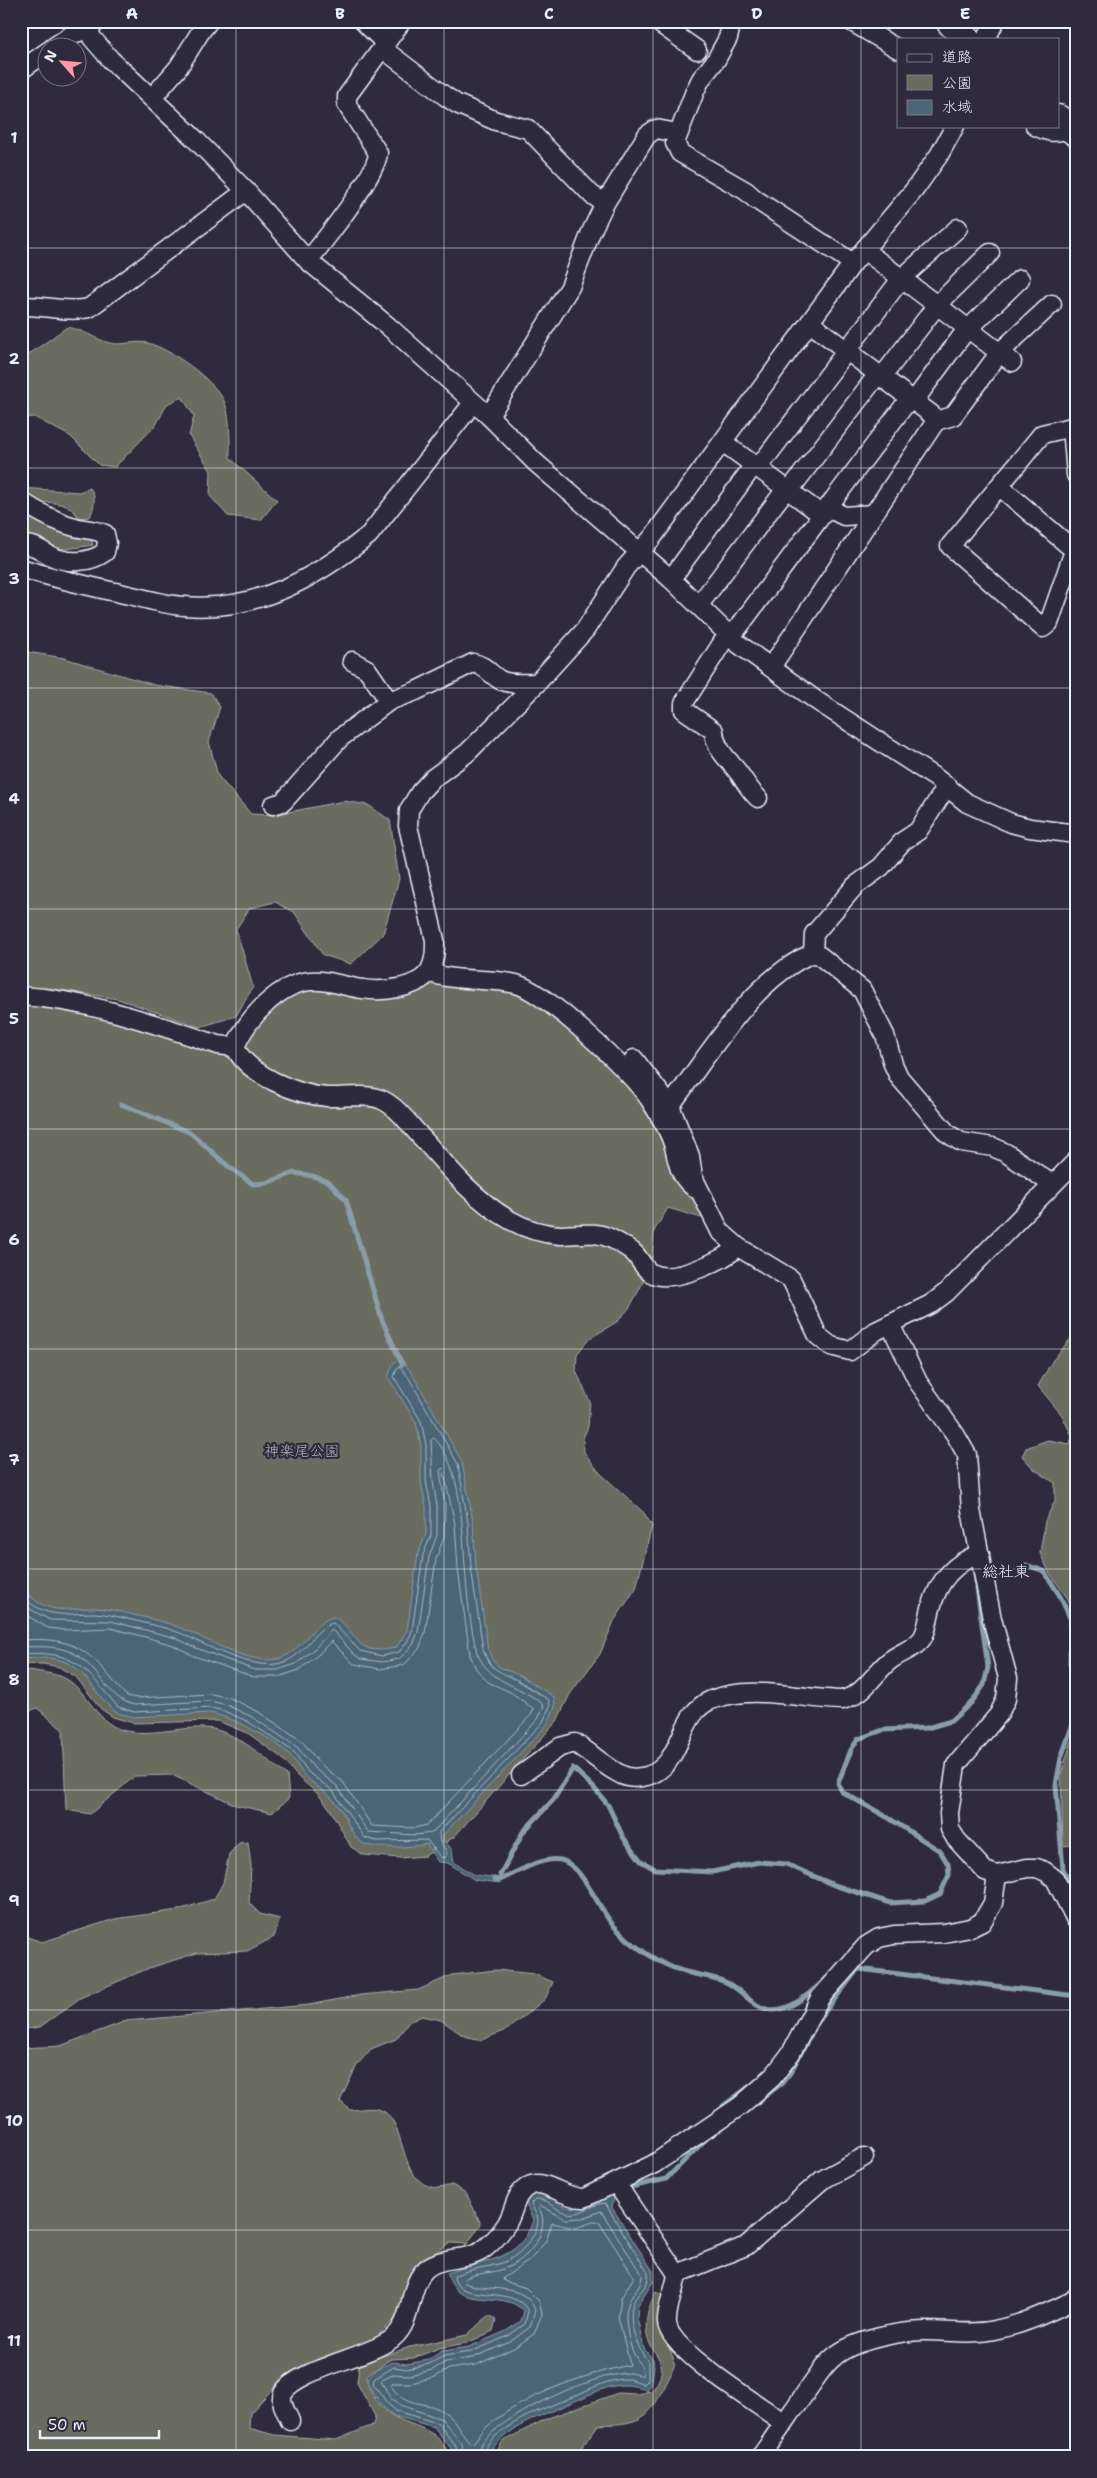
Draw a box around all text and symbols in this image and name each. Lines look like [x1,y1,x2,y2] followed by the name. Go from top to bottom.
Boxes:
[126,3,138,24] text: A
[335,3,345,24] text: B
[544,3,554,24] text: C
[751,3,763,24] text: D
[960,3,970,24] text: E
[38,38,88,88] north arrow
[897,38,1060,128] legend
[40,47,61,65] text: N
[942,47,972,67] text: 道路
[942,73,972,93] text: 公園
[942,97,972,117] text: 水域
[10,127,18,148] text: 1
[8,348,20,369] text: 2
[8,568,20,589] text: 3
[8,788,20,809] text: 4
[9,1008,19,1029] text: 5
[8,1229,20,1250] text: 6
[264,1441,340,1461] park label: 神楽尾公園
[8,1449,20,1470] text: 7
[982,1561,1030,1582] district label: 総社東
[8,1669,20,1690] text: 8
[8,1890,20,1911] text: 9
[5,2110,23,2131] text: 10
[7,2330,21,2351] text: 11
[40,2408,159,2440] scale bar
[48,2415,86,2435] text: 50 m

